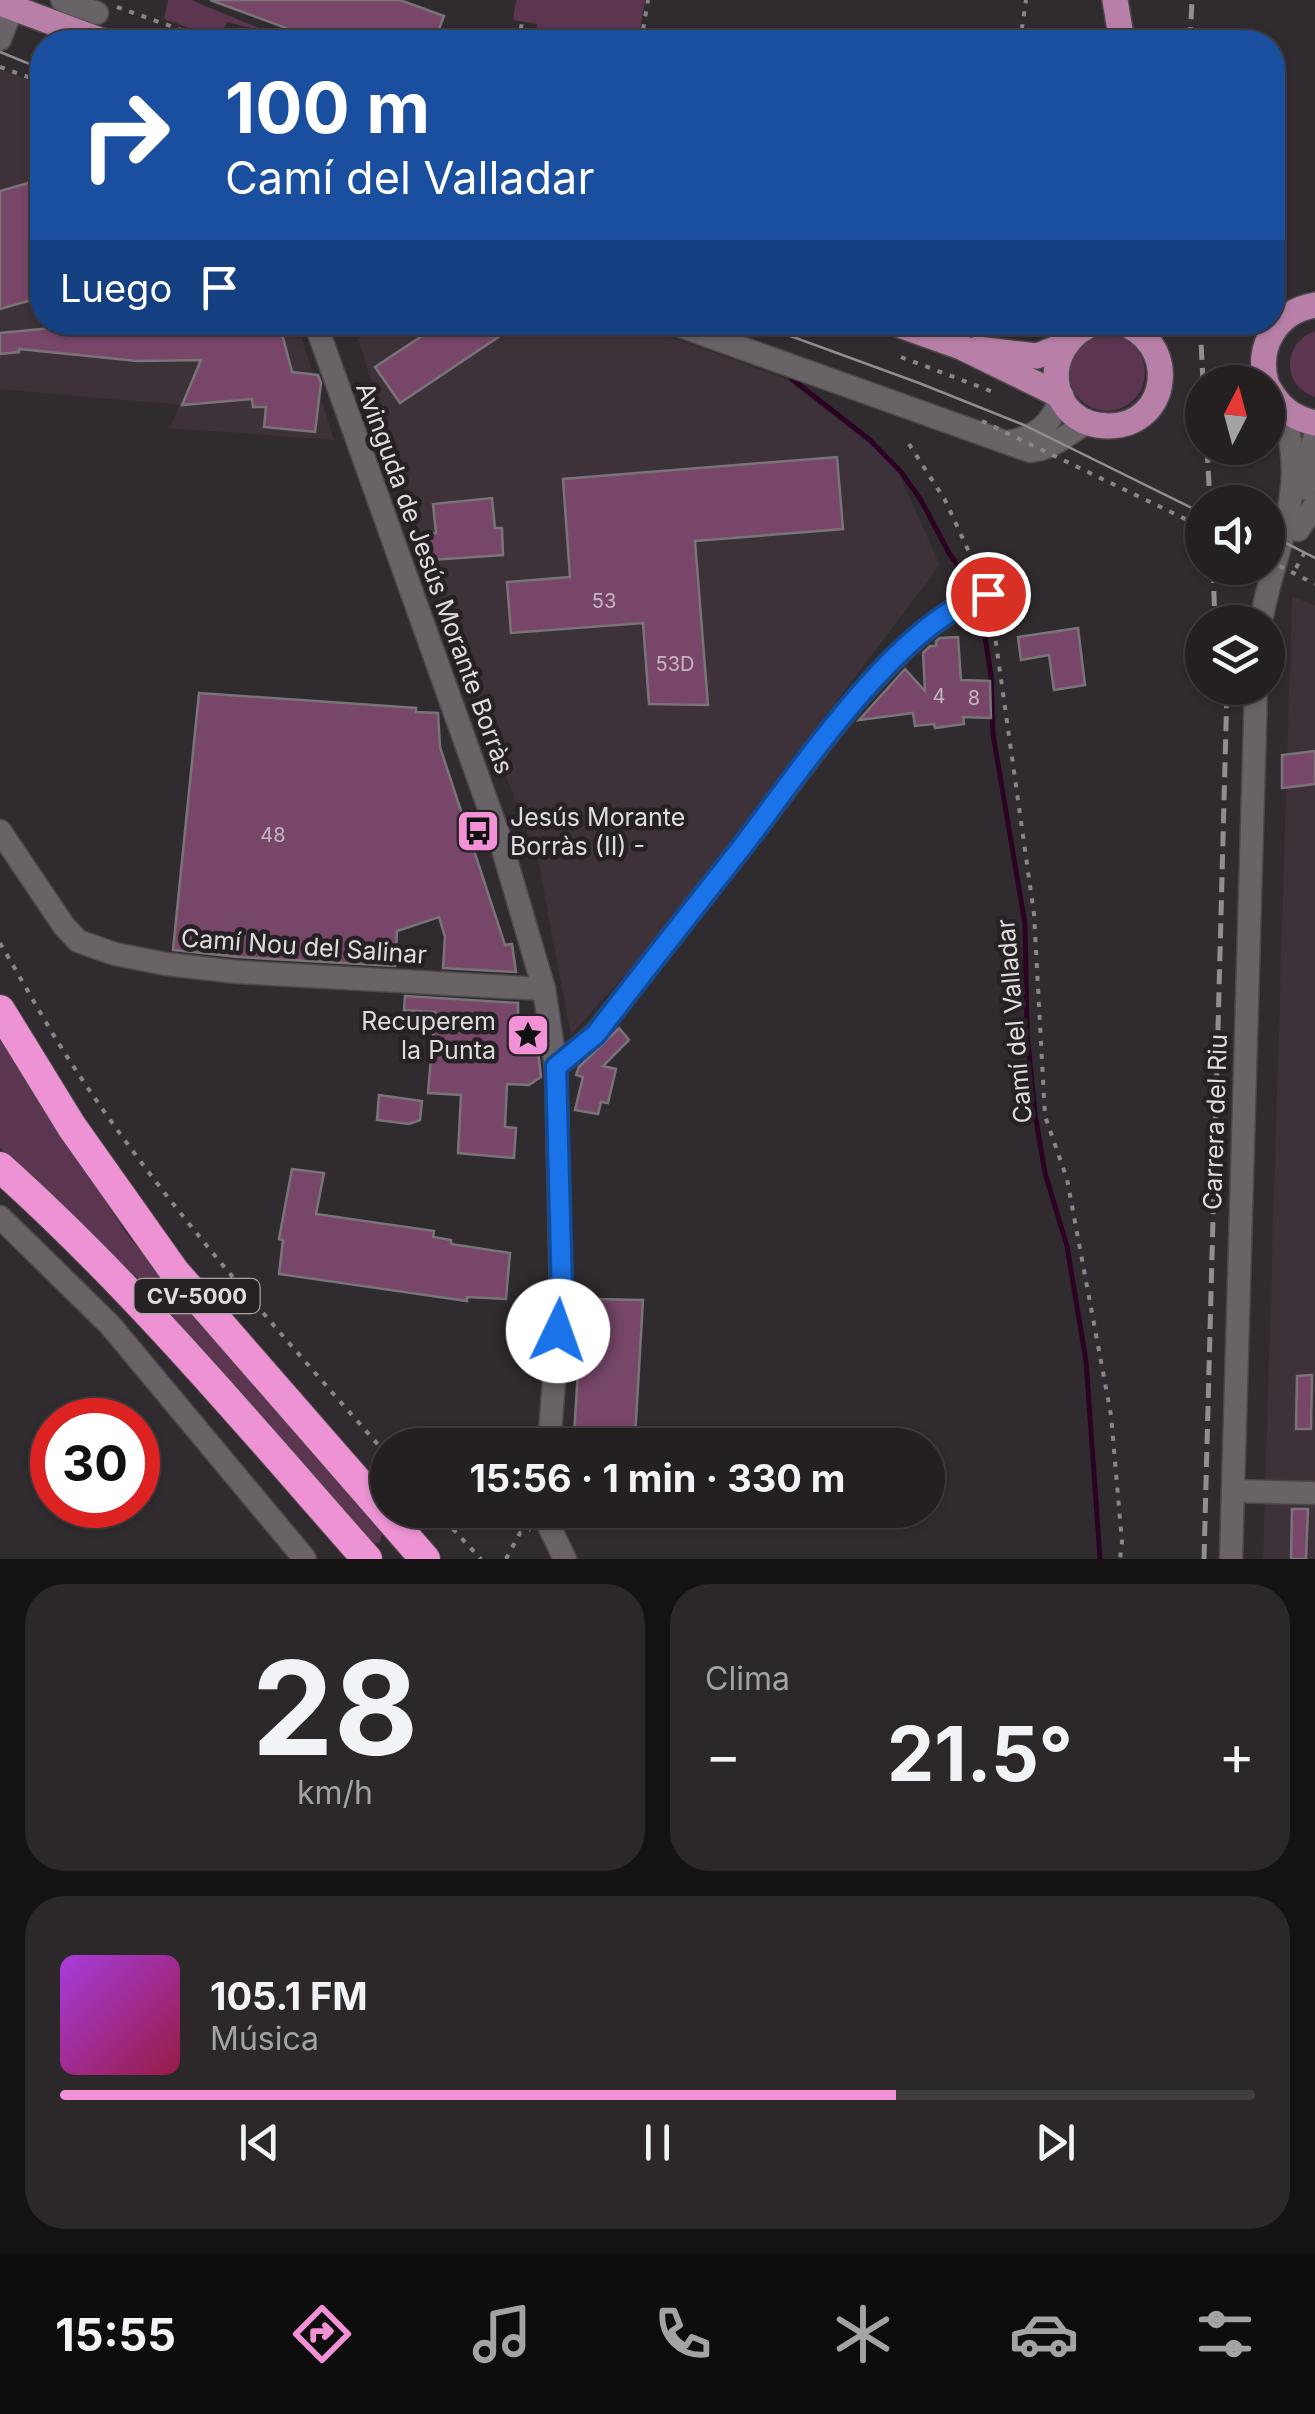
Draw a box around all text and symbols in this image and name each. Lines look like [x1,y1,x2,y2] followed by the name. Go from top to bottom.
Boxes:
[225,65,430,150] text: 100 m
[60,70,190,200] icon: right
[225,150,594,205] text: Camí del Valladar
[192,260,247,315] icon: arrive
[60,265,172,311] text: Luego
[1185,365,1285,465] north arrow
[1185,365,1285,705] map controls
[350,378,520,778] street label: Avinguda de Jesús Morante Borràs
[1185,485,1285,585] button: sound
[946,552,1031,637] pin
[961,567,1016,622] icon: arrive
[592,589,616,613] house number: 53
[1185,605,1285,705] button: layers
[656,652,694,676] house number: 53D
[933,684,945,708] house number: 4
[968,686,980,710] house number: 8
[510,802,685,861] place label: Jesús Morante Borràs (II) -
[455,808,501,854] bus stop icon: Jesús Morante Borràs (II) -
[260,823,286,847] house number: 48
[990,917,1038,1125] street label: Camí del Valladar
[180,922,428,970] street label: Camí Nou del Salinar
[361,1006,496,1065] place label: Recuperem la Punta
[505,1012,551,1058] place icon: Recuperem la Punta
[1197,1033,1233,1211] street label: Carrera del Riu
[134,1279,260,1313] road number: CV-5000
[506,1279,610,1383] position arrow
[30,1398,160,1528] speed limit sign: 30
[469,1455,846,1501] text: 15:56 · 1 min · 330 m
[252,1629,418,1786] text: 28
[705,1659,790,1698] text: Clima
[887,1708,1073,1799] text: 21.5°
[705,1722,741,1788] text: −
[1219,1722,1255,1788] text: +
[297,1773,373,1812] text: km/h
[210,1973,368,2019] text: 105.1 FM
[210,2019,319,2058] text: Música
[232,2115,287,2170] icon: previous
[630,2115,685,2170] icon: pause
[1028,2115,1083,2170] icon: next
[287,2299,357,2369] icon: directions
[467,2299,537,2369] icon: music
[648,2299,718,2369] icon: phone
[828,2299,898,2369] icon: climate
[1009,2299,1079,2369] icon: car
[1190,2299,1260,2369] icon: filters
[55,2307,176,2362] text: 15:55

